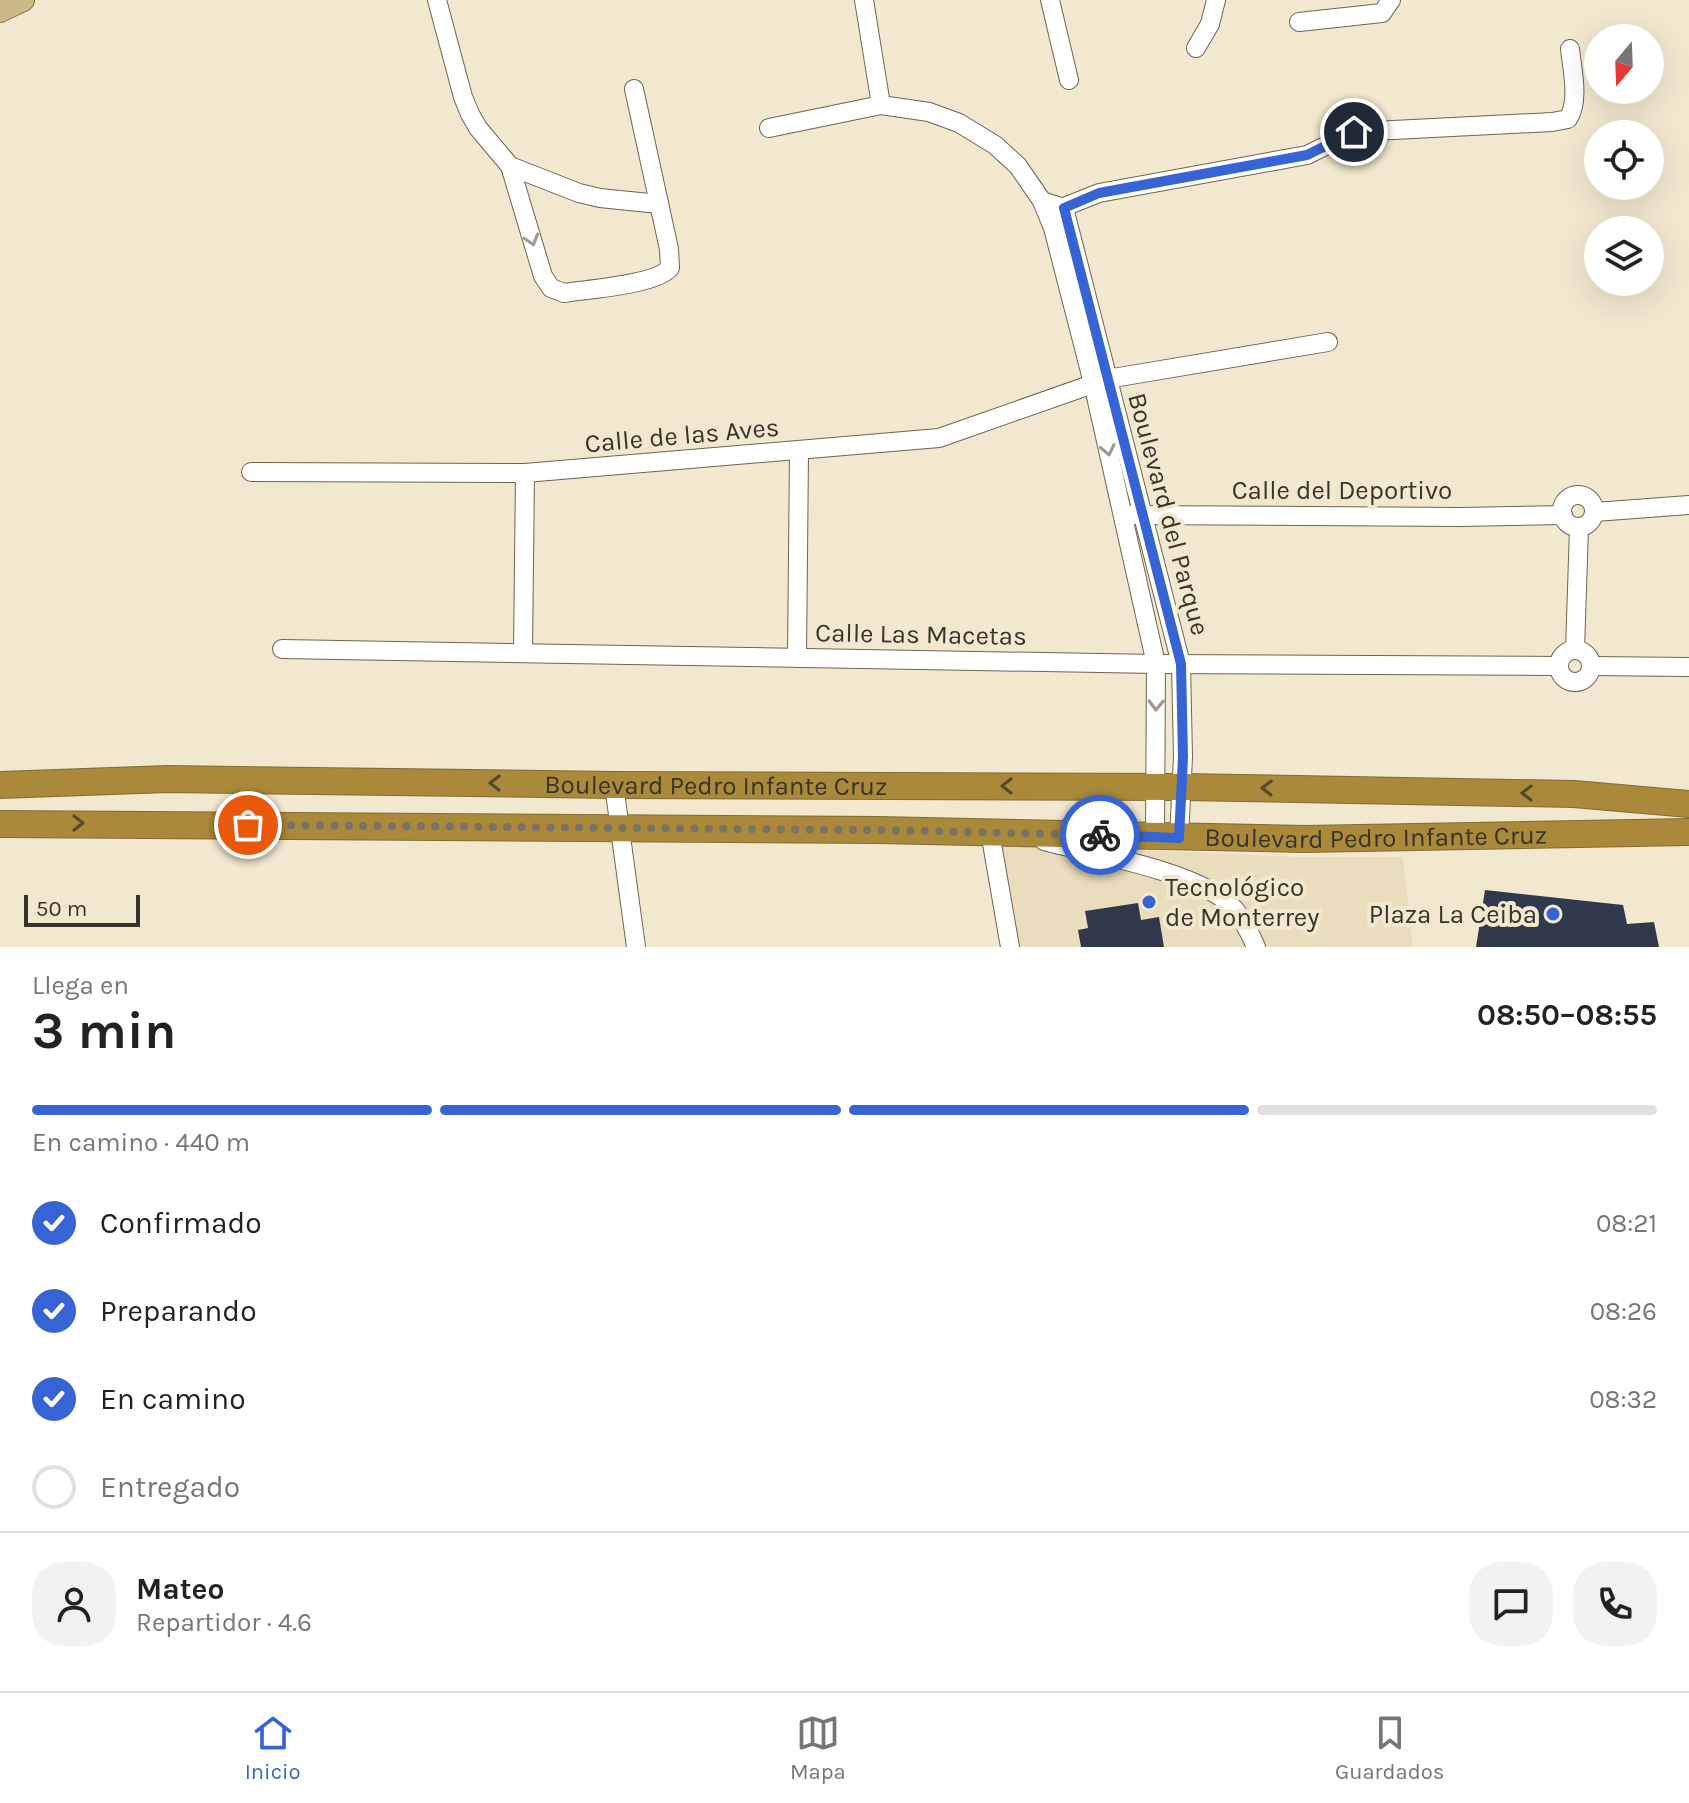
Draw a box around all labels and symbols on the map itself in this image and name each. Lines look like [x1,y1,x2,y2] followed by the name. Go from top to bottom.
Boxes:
[1584,24,1664,104] north arrow
[1320,98,1388,166] pin
[523,233,539,247] one-way arrow
[1121,390,1216,639] street label: Boulevard del Parque
[583,412,781,459] street label: Calle de las Aves
[1099,443,1116,457] one-way arrow
[1232,475,1452,506] street label: Calle del Deportivo
[815,617,1027,652] street label: Calle Las Macetas
[1147,699,1164,712] one-way arrow
[544,769,887,802] street label: Boulevard Pedro Infante Cruz
[488,775,501,792] one-way arrow
[1000,777,1013,795] one-way arrow
[1260,780,1273,797] one-way arrow
[1520,784,1533,802] one-way arrow
[214,791,282,859] pin
[1060,795,1140,875] courier
[72,815,85,832] one-way arrow
[1204,820,1548,855] street label: Boulevard Pedro Infante Cruz
[1165,872,1319,933] place label: Tecnológico de Monterrey
[24,891,140,927] scale bar
[1140,893,1158,911] marker: Tecnológico de Monterrey
[1369,899,1537,930] place label: Plaza La Ceiba
[1544,905,1562,923] marker: Plaza La Ceiba

